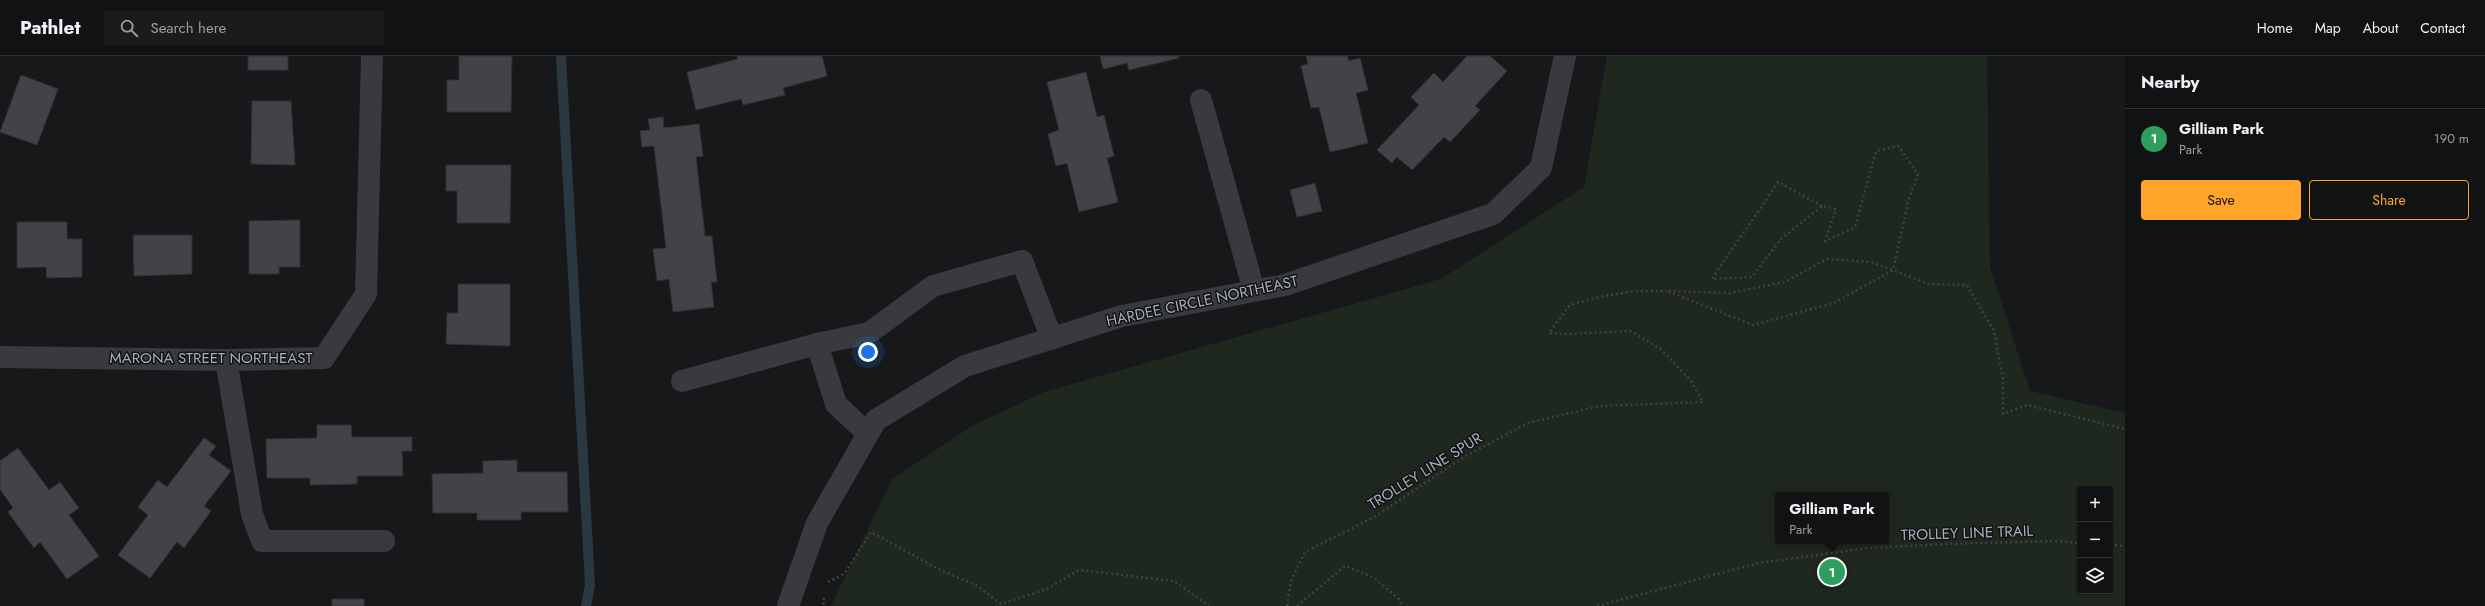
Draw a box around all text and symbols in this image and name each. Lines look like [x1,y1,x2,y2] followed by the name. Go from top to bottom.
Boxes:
[104,10,384,46] search box
[20,14,80,41] text: Pathlet
[118,17,140,39] icon: search
[150,17,226,39] text: Search here
[2257,18,2293,38] text: Home
[2315,18,2341,38] text: Map
[2363,18,2398,38] text: About
[2420,18,2465,38] text: Contact
[2141,70,2199,94] text: Nearby
[2179,118,2264,140] text: Gilliam Park
[2151,129,2157,148] text: 1
[2434,129,2469,148] text: 190 m
[2179,140,2202,159] text: Park
[2141,180,2301,220] button: Save
[2309,180,2469,220] button: Share
[1104,270,1300,332] street label: HARDEE CIRCLE NORTHEAST
[858,342,878,362] your location
[110,347,312,369] street label: MARONA STREET NORTHEAST
[1364,427,1487,515] street label: TROLLEY LINE SPUR
[2077,486,2113,594] map controls
[2077,486,2113,522] button: +
[1775,492,1889,544] popup
[1789,498,1875,520] text: Gilliam Park
[1789,520,1813,539] text: Park
[1900,520,2034,546] street label: TROLLEY LINE TRAIL
[2077,522,2113,558] button: −
[1819,557,1845,587] pin: 1
[2077,558,2113,594] button: layers

